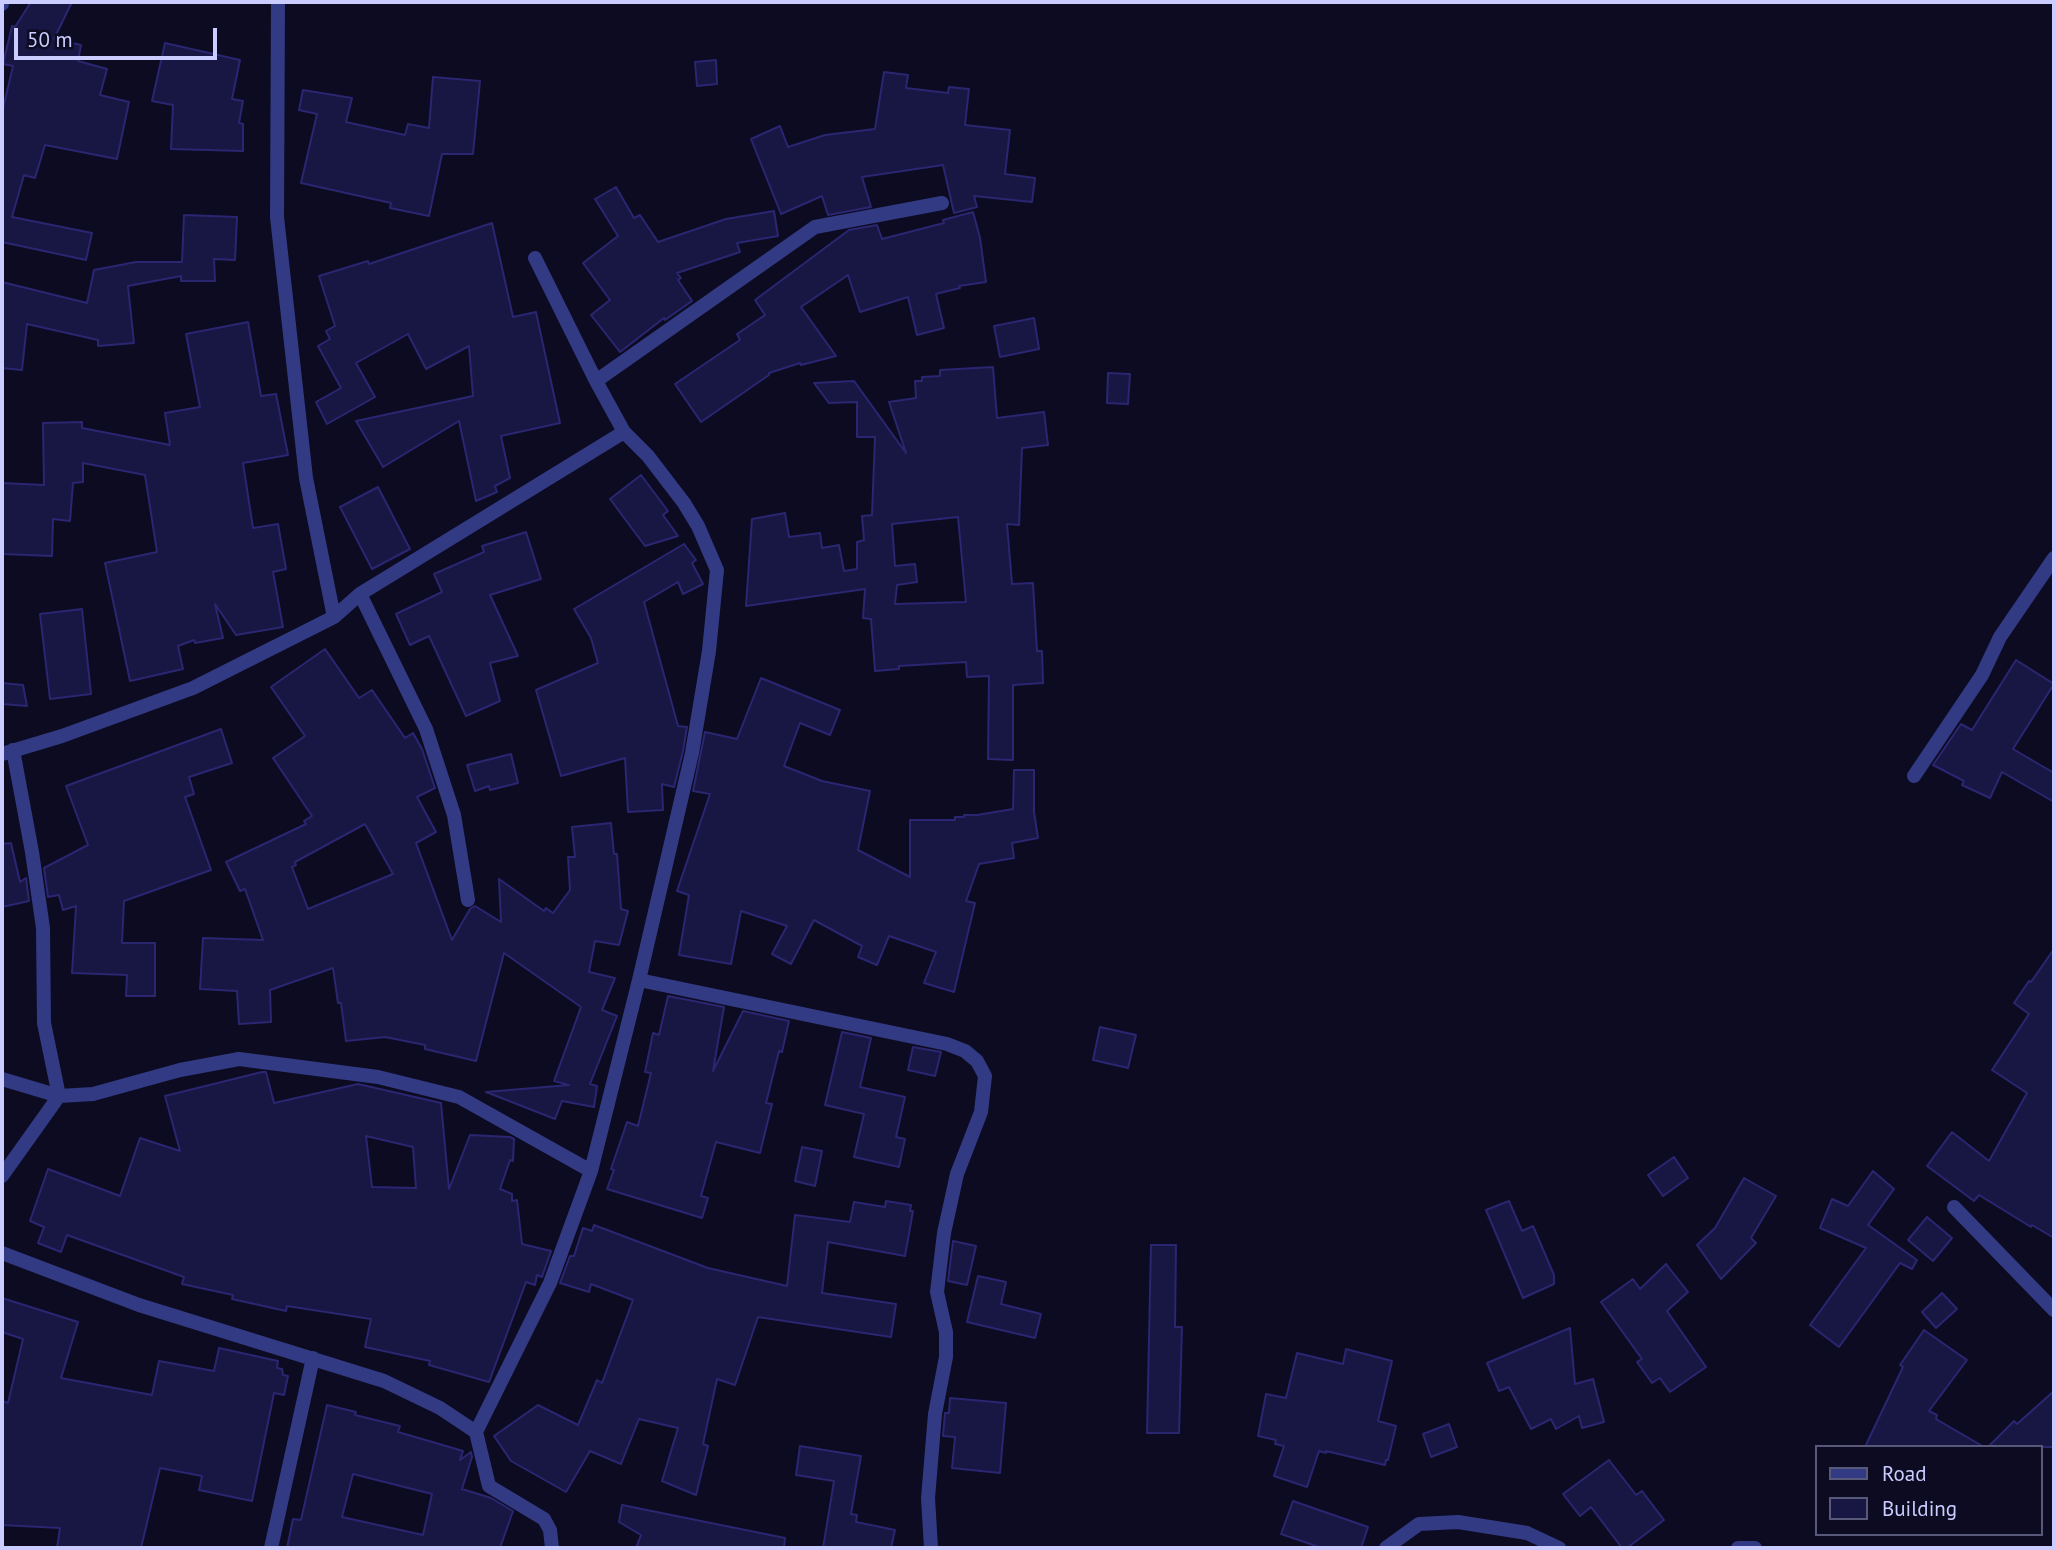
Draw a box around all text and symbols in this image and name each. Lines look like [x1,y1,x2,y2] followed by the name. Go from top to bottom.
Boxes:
[18,14,220,58] scale bar
[27,26,73,53] text: 50 m
[1814,1445,2042,1536] legend
[1882,1460,1926,1487] text: Road
[1882,1495,1957,1522] text: Building

